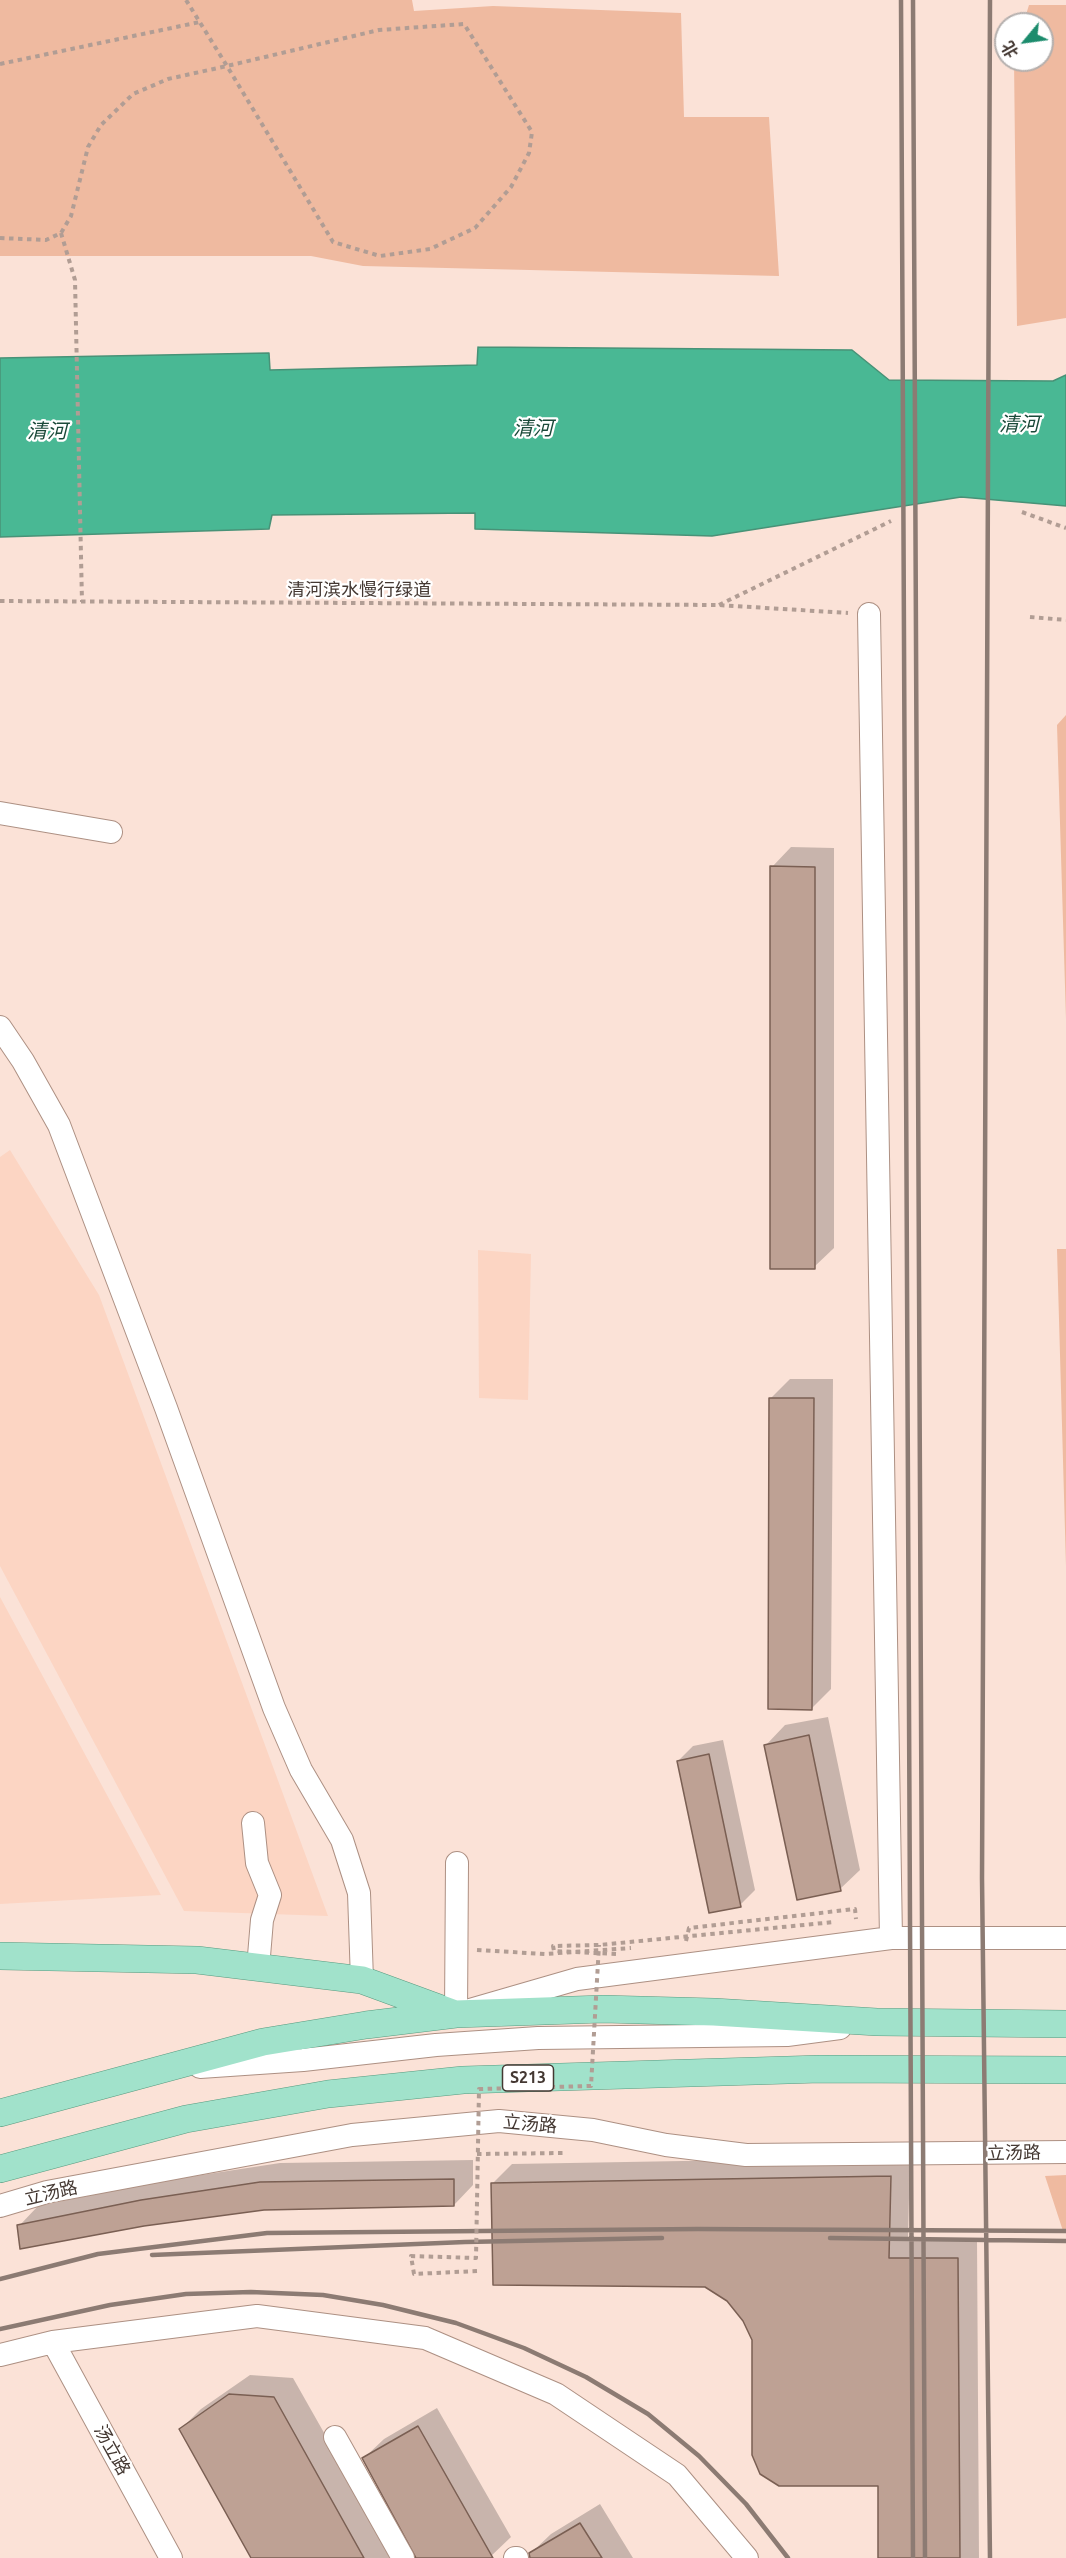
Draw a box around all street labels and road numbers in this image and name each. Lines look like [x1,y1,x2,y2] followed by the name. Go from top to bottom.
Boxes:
[287,579,431,601] street label: 清河滨水慢行绿道
[502,2065,554,2091] road number: S213
[502,2111,558,2137] street label: 立汤路
[987,2142,1041,2164] street label: 立汤路
[22,2176,80,2210] street label: 立汤路
[89,2421,135,2479] street label: 汤立路

